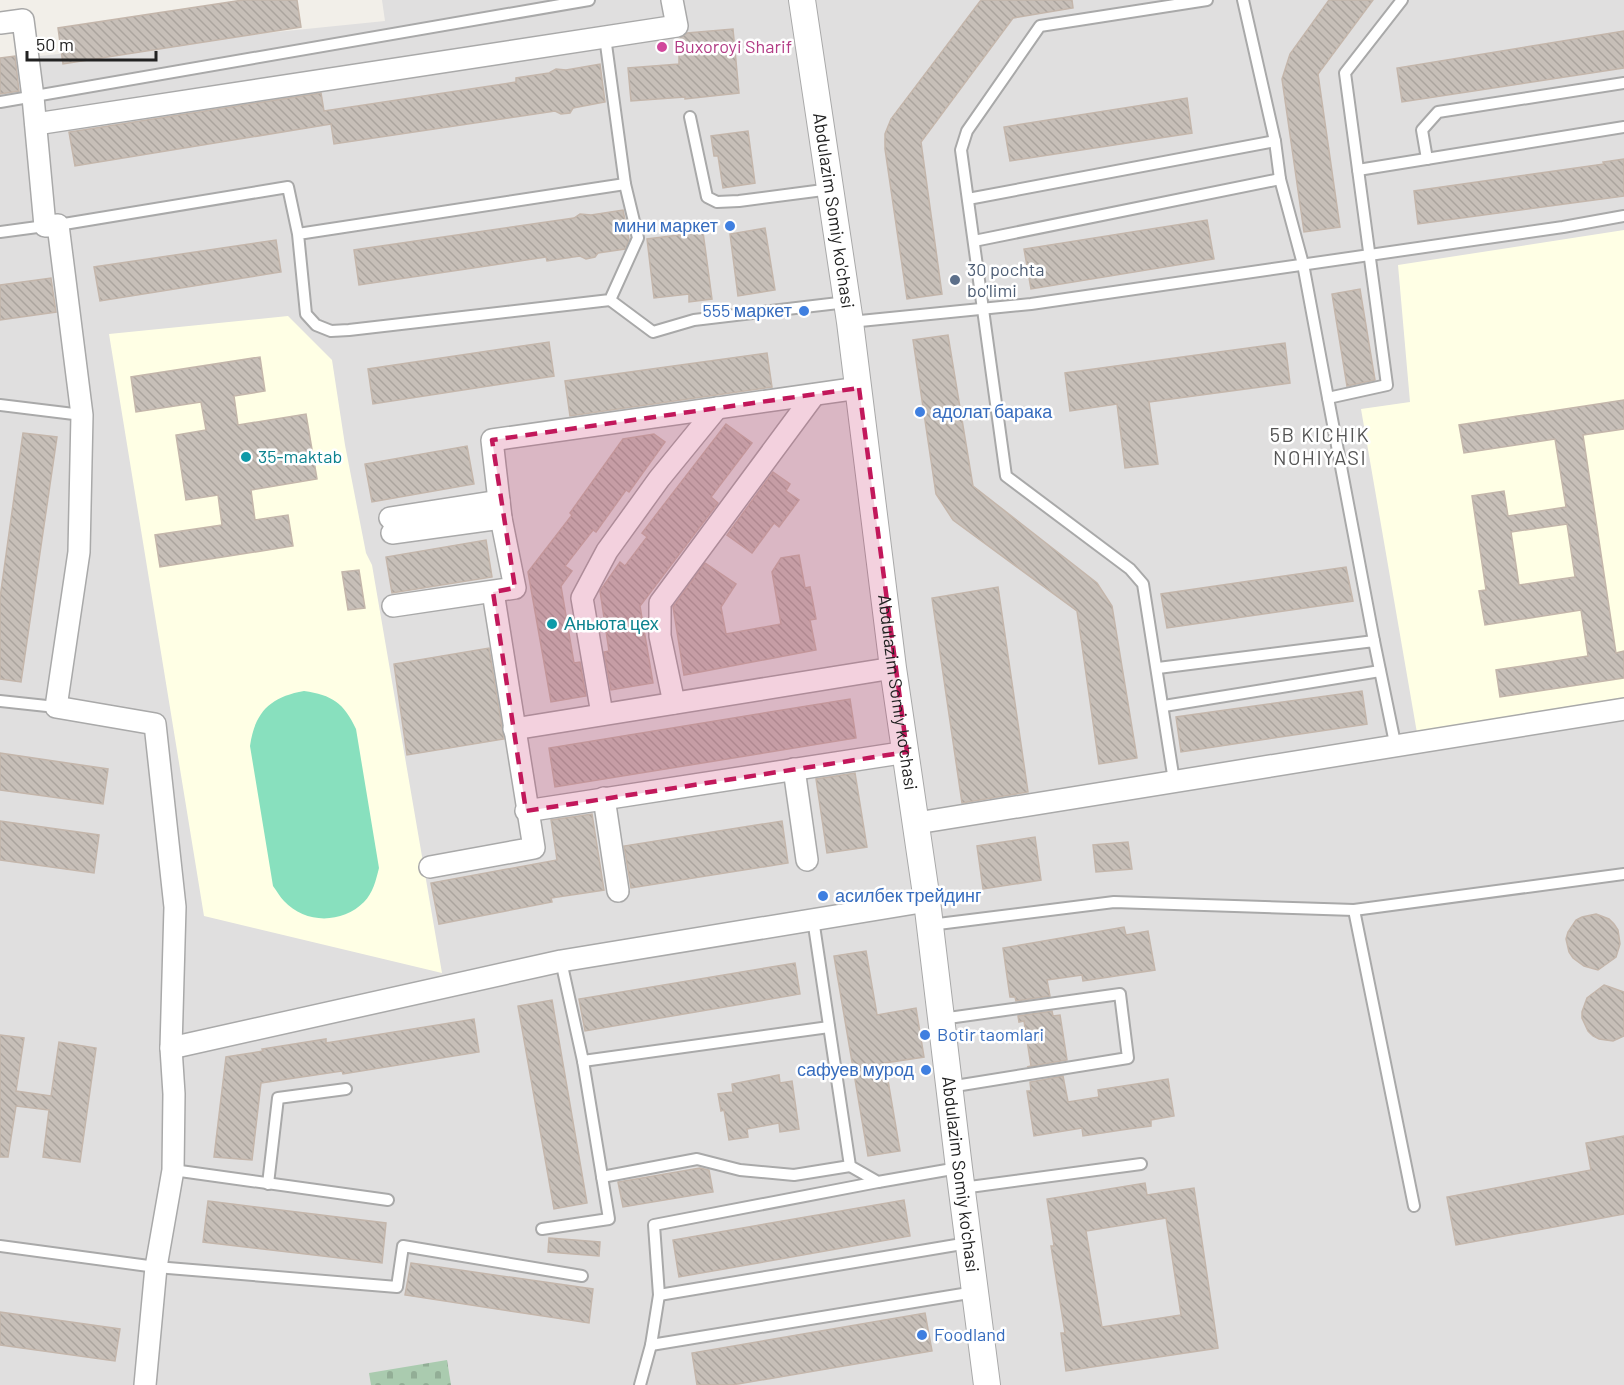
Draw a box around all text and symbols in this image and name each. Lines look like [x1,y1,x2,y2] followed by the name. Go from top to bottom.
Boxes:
[27,24,156,62] scale bar
[36,33,74,55] text: 50 m
[674,35,792,57] place label: Buxoroyi Sharif
[655,40,669,54] marker: Buxoroyi Sharif
[809,111,860,310] street label: Abdulazim Somiy ko'chasi
[614,214,718,236] place label: мини маркет
[723,219,737,233] marker: мини маркет
[967,258,1044,301] place label: 30 pochta bo'limi
[948,273,962,287] marker: 30 pochta bo'limi
[703,299,792,321] place label: 555 маркет
[797,304,811,318] marker: 555 маркет
[932,400,1053,422] place label: адолат барака
[913,405,927,419] marker: адолат барака
[1270,422,1370,469] district label: 5B KICHIK NOHIYASI
[258,445,342,467] place label: 35-maktab
[239,450,253,464] marker: 35-maktab
[874,593,923,792] street label: Abdulazim Somiy ko'chasi
[564,612,659,634] place label: Аньюта цех
[545,617,559,631] marker: Аньюта цех
[835,884,982,906] place label: асилбек трейдинг
[816,889,830,903] marker: асилбек трейдинг
[937,1023,1044,1045] place label: Botir taomlari
[918,1028,932,1042] marker: Botir taomlari
[797,1058,914,1080] place label: сафуев мурод
[919,1063,933,1077] marker: сафуев мурод
[938,1075,984,1274] street label: Abdulazim Somiy ko'chasi
[934,1323,1006,1345] place label: Foodland
[915,1328,929,1342] marker: Foodland

